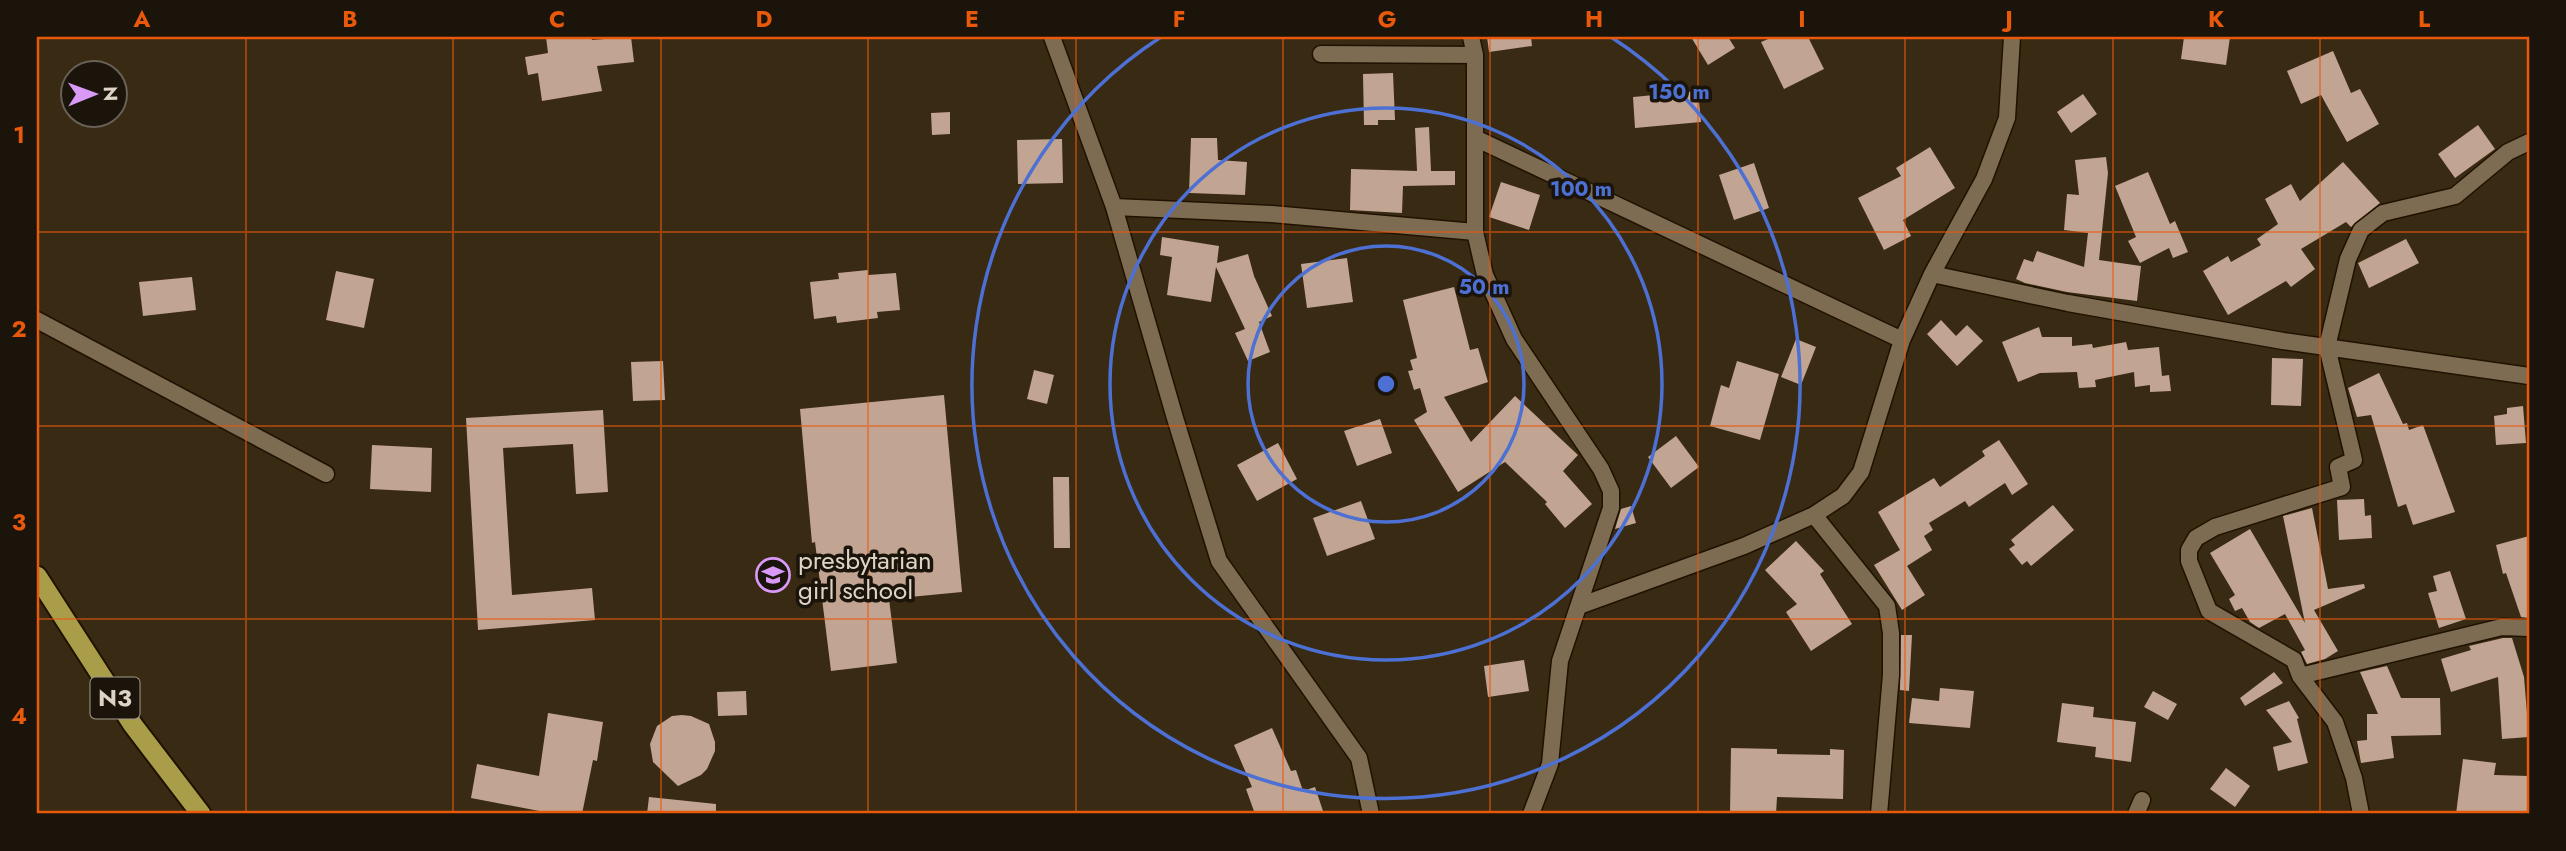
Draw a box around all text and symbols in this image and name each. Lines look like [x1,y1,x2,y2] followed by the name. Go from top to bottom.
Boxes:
[133,2,151,36] text: A
[342,2,358,36] text: B
[549,2,565,36] text: C
[756,2,773,36] text: D
[965,2,979,36] text: E
[1173,2,1185,36] text: F
[1378,2,1396,36] text: G
[1585,2,1603,36] text: H
[1798,2,1806,36] text: I
[2001,2,2013,36] text: J
[2208,2,2225,36] text: K
[2418,2,2431,36] text: L
[60,60,130,130] north arrow
[1648,77,1710,107] text: 150 m
[97,86,124,101] text: N
[13,118,25,152] text: 1
[1550,174,1612,204] text: 100 m
[1459,272,1509,302] text: 50 m
[11,312,27,346] text: 2
[1374,372,1398,396] centre of rings
[12,505,26,539] text: 3
[798,541,932,609] place label: presbytarian girl school
[754,556,792,594] school or university icon: presbytarian girl school
[90,678,140,718] road number: N3
[11,699,27,733] text: 4

